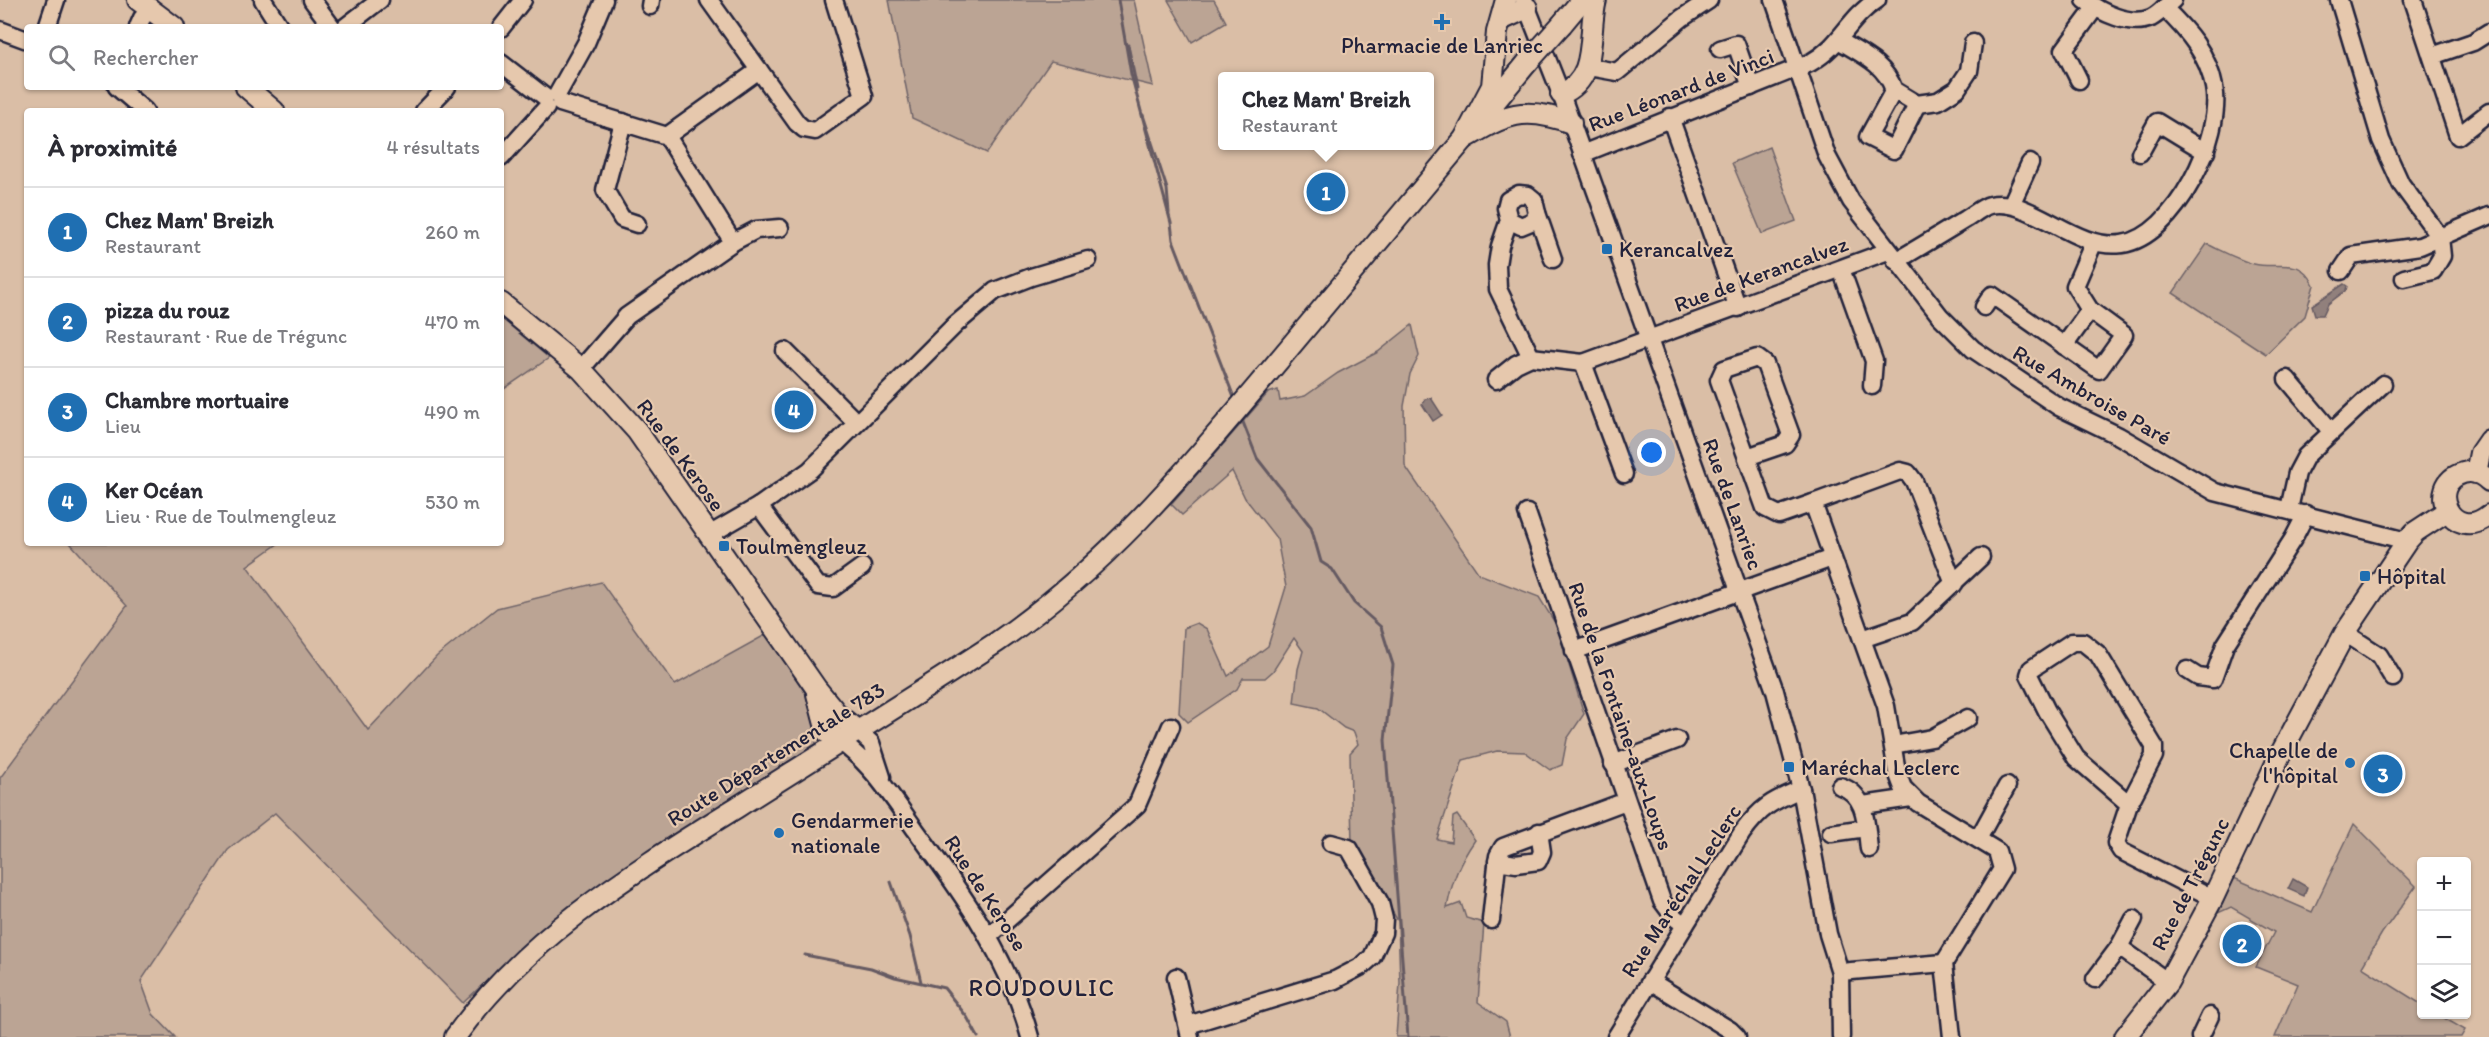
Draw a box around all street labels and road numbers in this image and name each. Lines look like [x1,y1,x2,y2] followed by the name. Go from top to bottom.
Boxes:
[1584,42,1778,138] street label: Rue Léonard de Vinci
[1670,230,1852,318] street label: Rue de Kerancalvez
[2008,339,2176,451] street label: Rue Ambroise Paré
[631,393,731,517] street label: Rue de Kerose
[1697,434,1769,574] street label: Rue de Lanriec
[1562,578,1680,854] street label: Rue de la Fontaine-aux-Loups
[662,676,890,832] street label: Route Départementale 783
[1615,799,1747,983] street label: Rue Maréchal Leclerc
[2145,813,2235,955] street label: Rue de Trégunc
[938,830,1034,956] street label: Rue de Kerose

